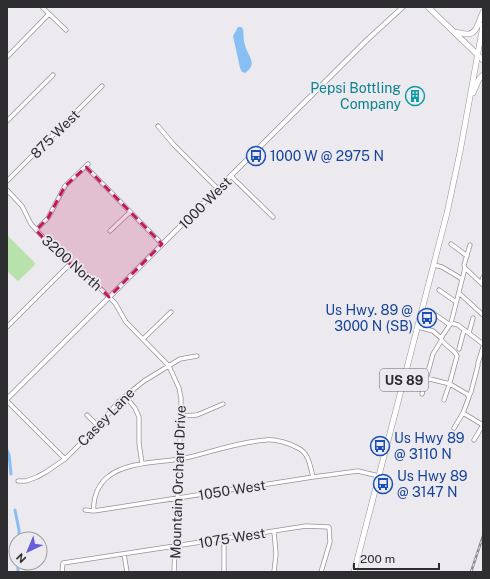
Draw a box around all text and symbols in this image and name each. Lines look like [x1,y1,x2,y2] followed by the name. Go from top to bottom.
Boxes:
[310,80,402,112] place label: Pepsi Bottling Company
[404,85,426,107] building icon: Pepsi Bottling Company
[27,106,83,162] street label: 875 West
[245,145,267,167] bus stop icon: 1000 W @ 2975 N
[270,148,384,164] place label: 1000 W @ 2975 N
[176,174,234,232] street label: 1000 West
[39,232,105,294] street label: 3200 North
[325,302,413,334] place label: Us Hwy. 89 @ 3000 N (SB)
[416,307,438,329] bus stop icon: Us Hwy. 89 @ 3000 N (SB)
[380,369,428,391] road number: US 89
[74,385,138,449] street label: Casey Lane
[167,405,189,559] street label: Mountain Orchard Drive
[394,430,465,462] place label: Us Hwy 89 @ 3110 N
[369,435,391,457] bus stop icon: Us Hwy 89 @ 3110 N
[397,468,468,500] place label: Us Hwy 89 @ 3147 N
[372,473,394,495] bus stop icon: Us Hwy 89 @ 3147 N
[197,477,267,503] street label: 1050 West
[197,525,267,551] street label: 1075 West
[8,531,48,571] north arrow
[354,545,439,571] scale bar
[14,551,28,565] text: N
[360,552,395,566] text: 200 m

